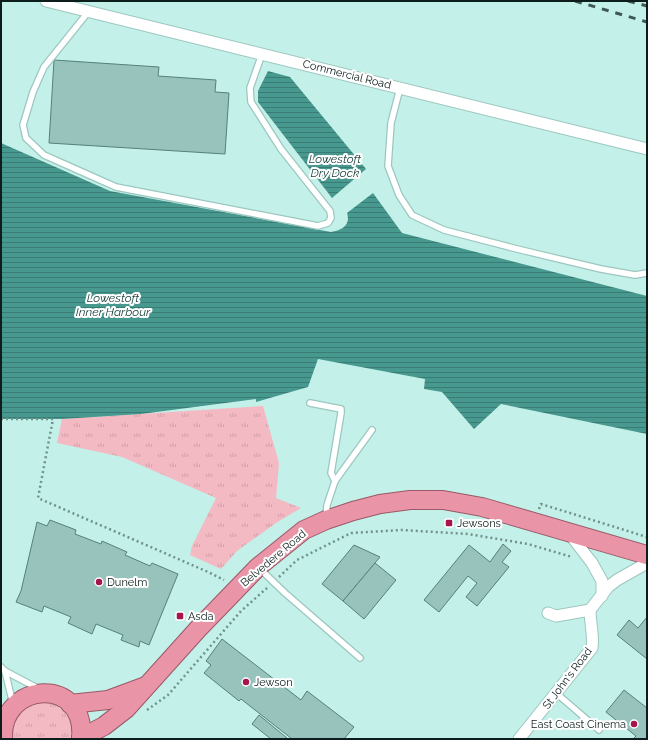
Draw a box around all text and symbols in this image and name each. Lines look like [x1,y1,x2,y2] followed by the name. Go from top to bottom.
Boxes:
[301,57,393,92] street label: Commercial Road
[309,152,361,180] water label: Lowestoft Dry Dock
[76,291,151,319] water label: Lowestoft Inner Harbour
[457,517,501,530] place label: Jewsons
[444,518,454,528] marker: Jewsons
[238,527,309,590] street label: Belvedere Road
[107,576,147,589] place label: Dunelm
[94,577,104,587] marker: Dunelm
[188,610,214,623] place label: Asda
[175,611,185,621] marker: Asda
[540,645,595,712] street label: St John's Road
[254,676,293,689] place label: Jewson
[241,677,251,687] marker: Jewson
[531,718,626,731] place label: East Coast Cinema
[629,719,639,729] marker: East Coast Cinema

